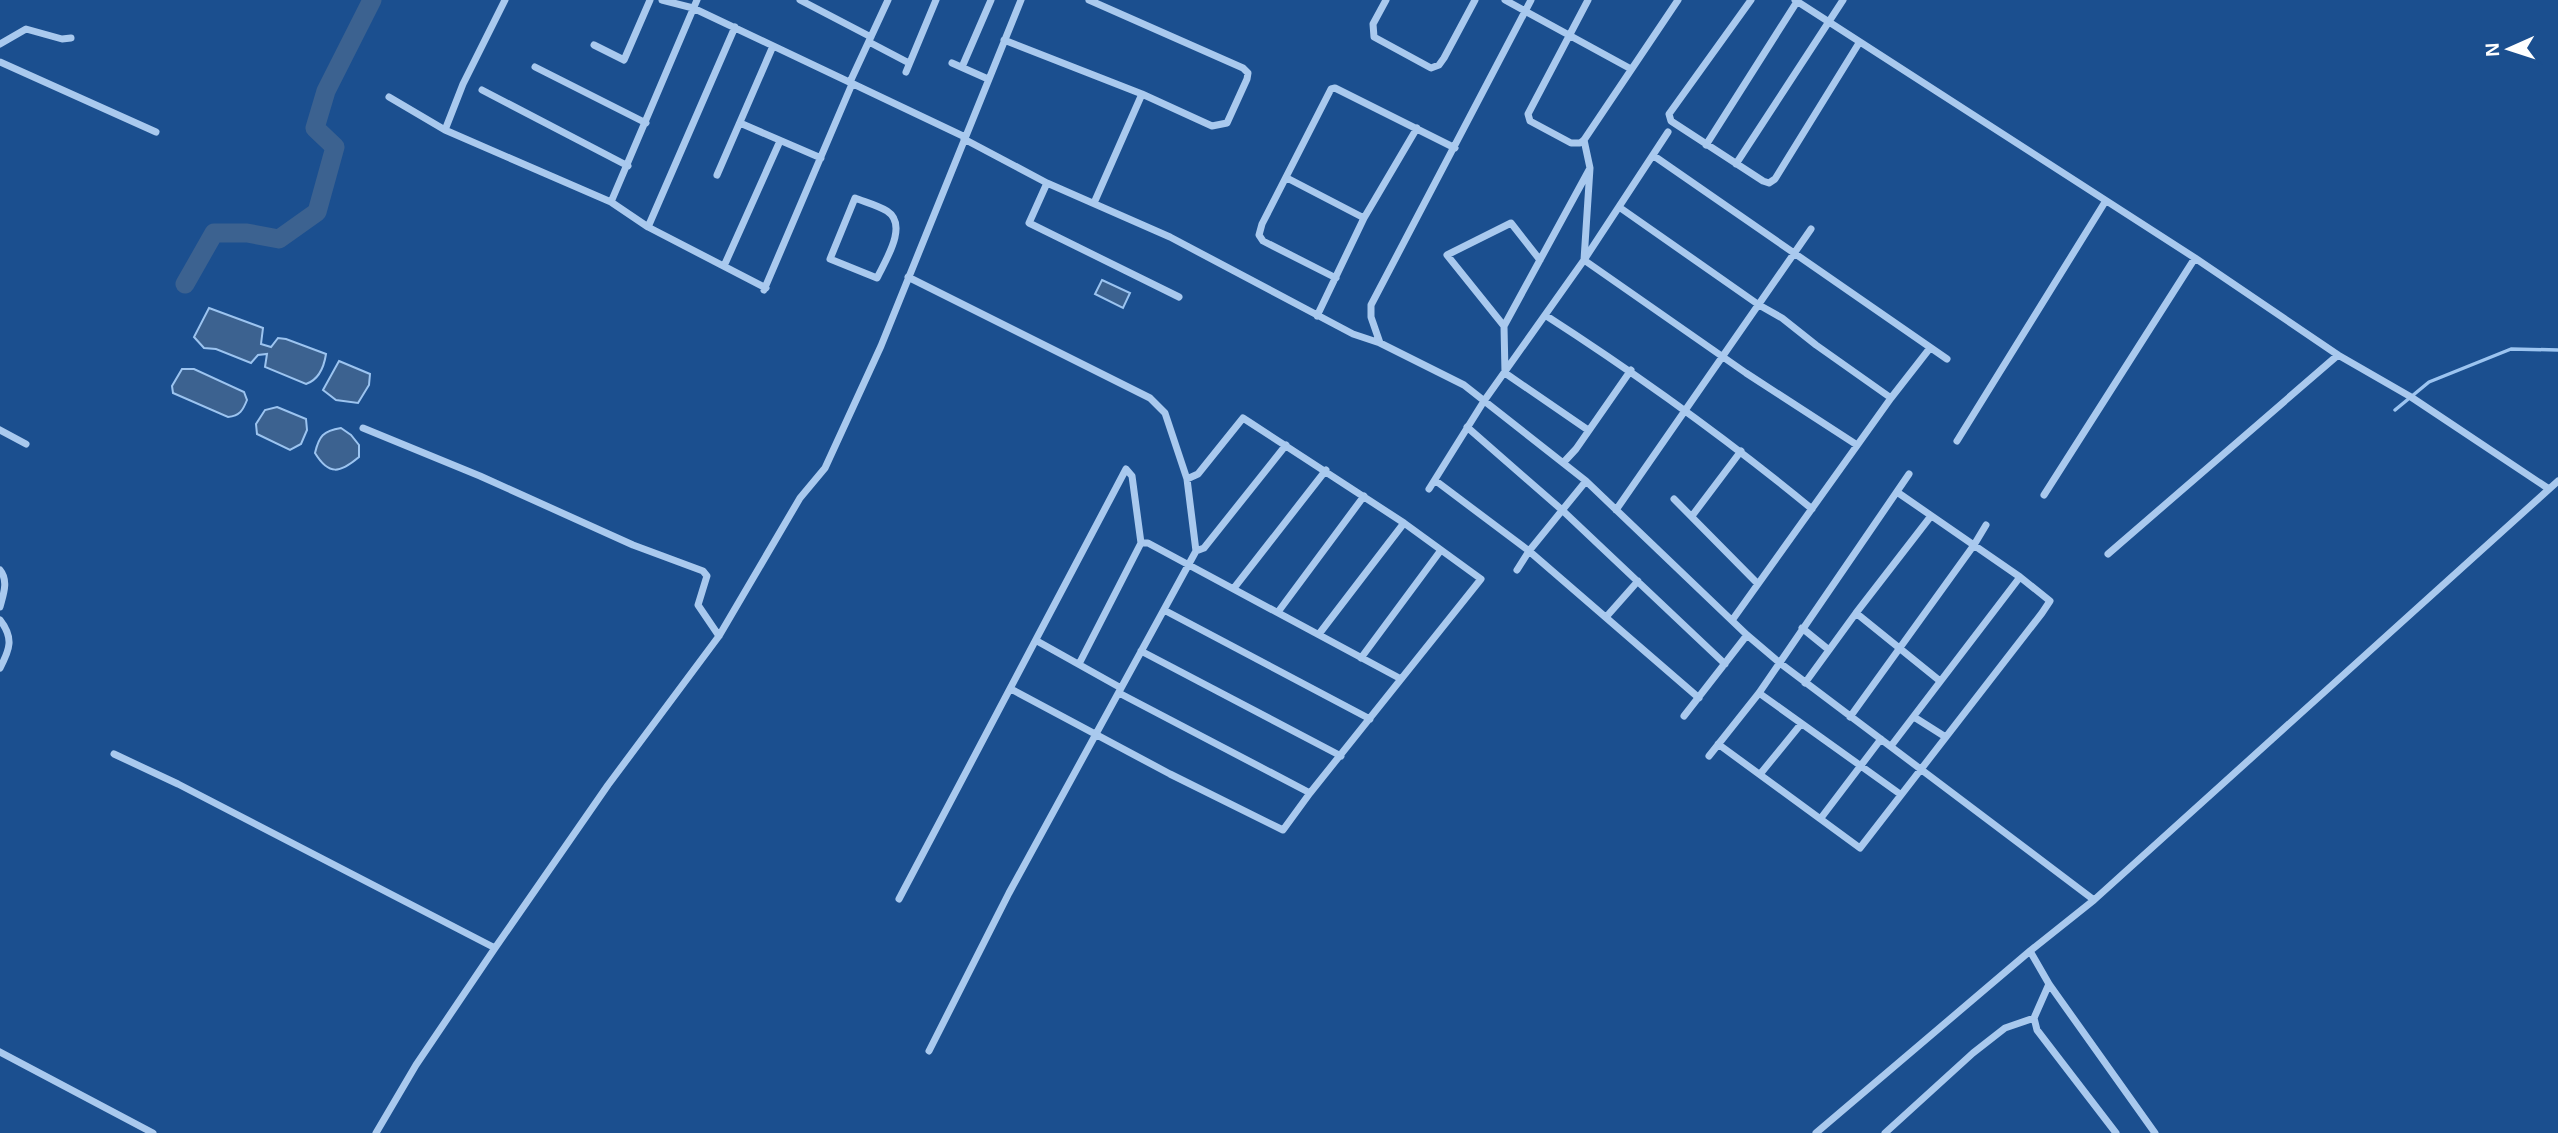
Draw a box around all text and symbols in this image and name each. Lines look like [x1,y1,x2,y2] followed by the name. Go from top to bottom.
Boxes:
[2474,14,2544,84] north arrow
[2482,42,2503,57] text: N

